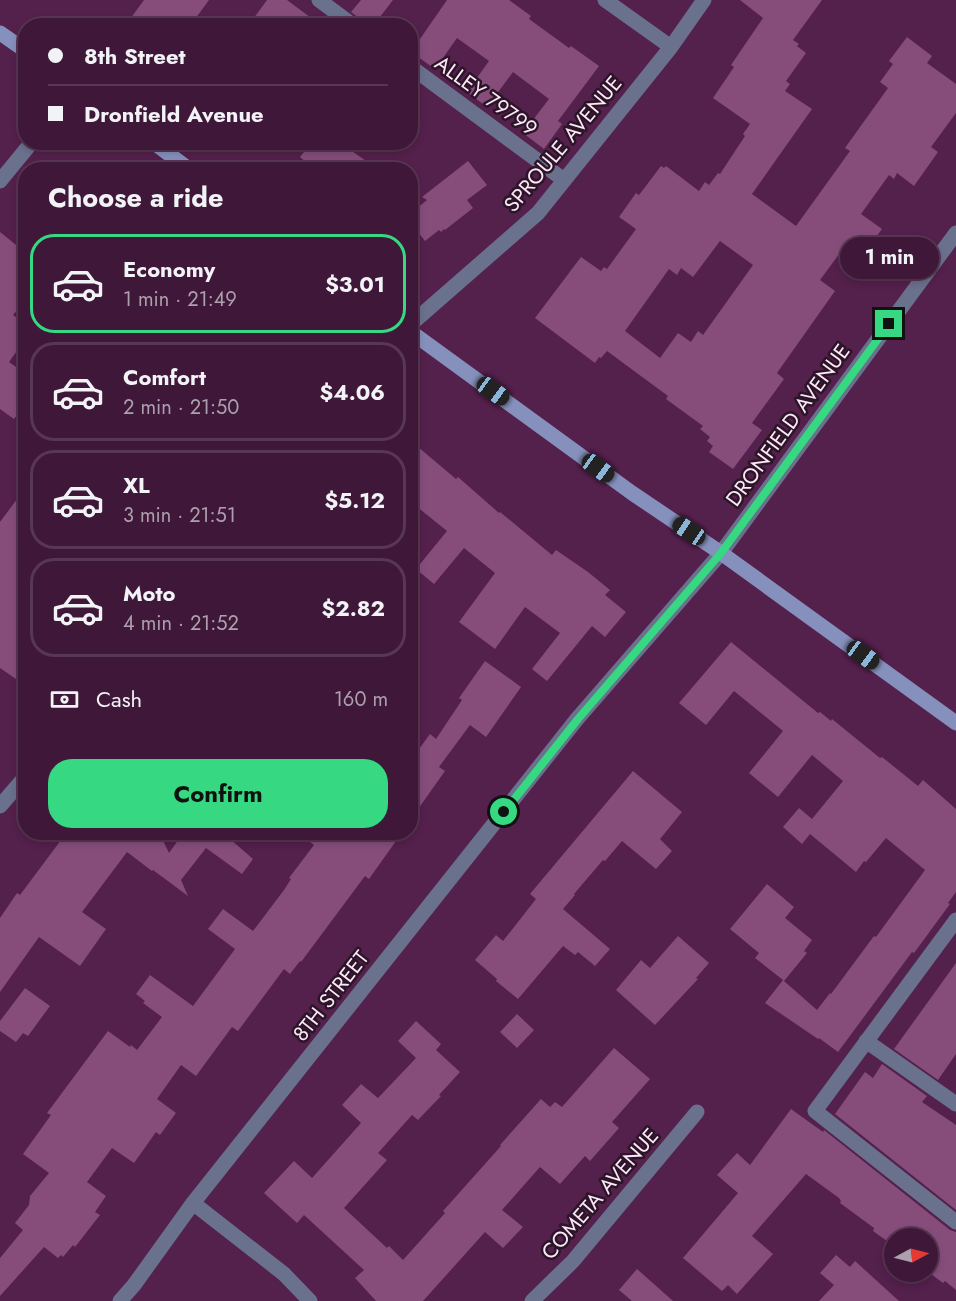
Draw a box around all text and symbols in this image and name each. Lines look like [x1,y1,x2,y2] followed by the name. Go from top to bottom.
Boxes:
[84,40,186,72] text: 8th Street
[429,49,543,143] street label: ALLEY 79799
[497,69,629,219] street label: SPROULE AVENUE
[84,98,264,130] text: Dronfield Avenue
[48,178,223,217] text: Choose a ride
[840,237,938,279] callout: 1 min
[865,243,914,272] text: 1 min
[123,253,215,285] text: Economy
[51,257,105,311] icon: car
[325,268,385,300] text: $3.01
[123,285,237,314] text: 1 min · 21:49
[875,310,902,337] route end
[719,338,857,512] street label: DRONFIELD AVENUE
[123,361,206,393] text: Comfort
[51,365,105,419] icon: car
[473,373,513,409] car
[320,376,385,408] text: $4.06
[123,393,239,422] text: 2 min · 21:50
[578,450,618,486] car
[123,469,150,501] text: XL
[51,473,105,527] icon: car
[324,484,385,516] text: $5.12
[123,501,236,530] text: 3 min · 21:51
[669,513,709,549] car
[123,577,176,609] text: Moto
[51,581,105,635] icon: car
[322,592,385,624] text: $2.82
[123,609,239,638] text: 4 min · 21:52
[843,637,883,673] car
[48,683,81,716] icon: cash
[96,683,142,715] text: Cash
[334,685,388,714] text: 160 m
[48,759,388,828] button: Confirm
[490,798,517,825] route start
[286,944,376,1048] street label: 8TH STREET
[534,1122,666,1266] street label: COMETA AVENUE
[884,1228,938,1282] north arrow
[884,1228,938,1282] map controls

